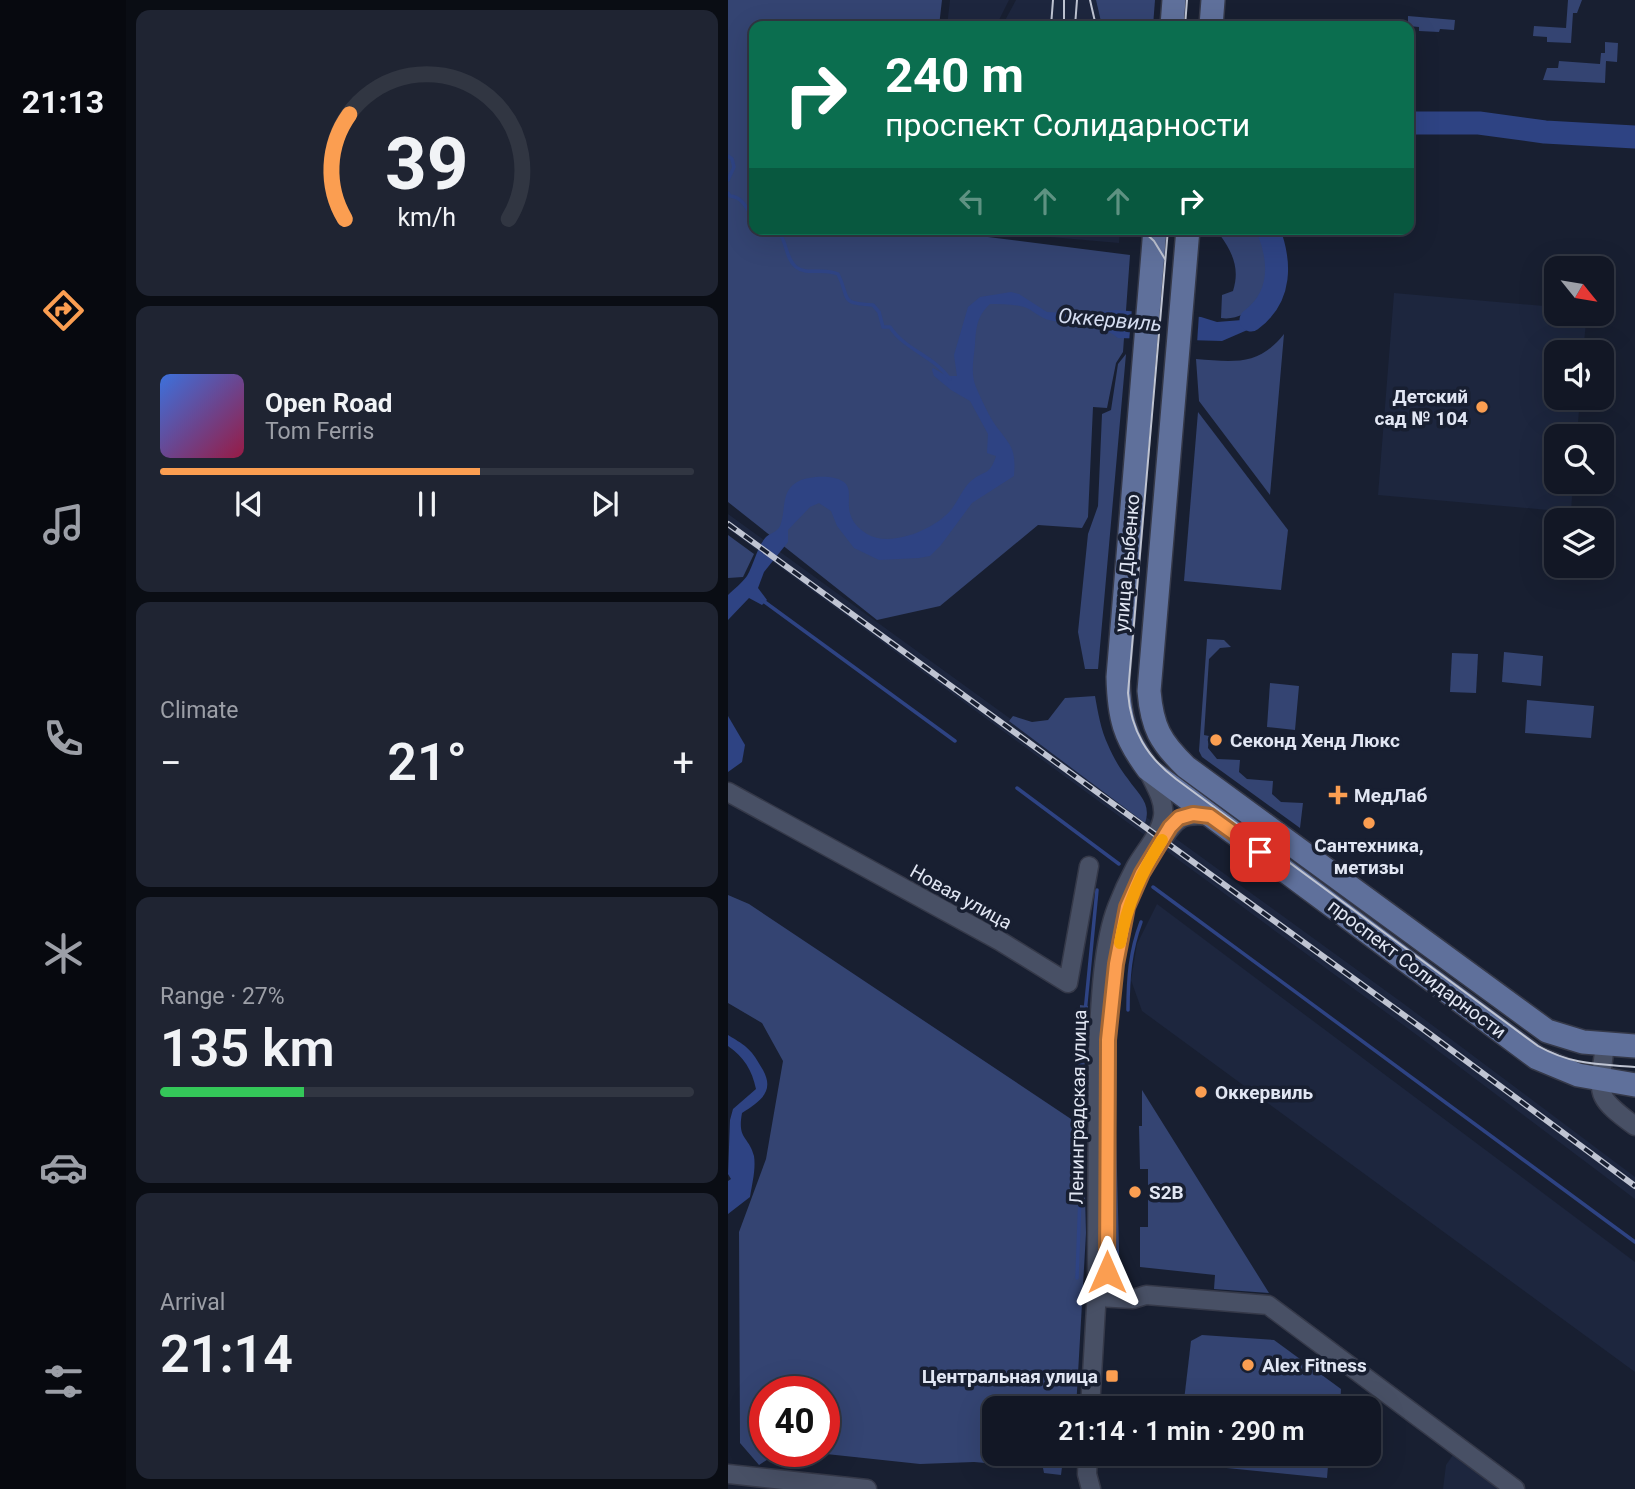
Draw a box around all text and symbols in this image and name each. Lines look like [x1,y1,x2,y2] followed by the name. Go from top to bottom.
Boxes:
[885,47,1024,104] text: 240 m
[770,49,861,140] icon: right
[22,83,104,121] text: 21:13
[885,106,1250,144] text: проспект Солидарности
[385,121,469,207] text: 39
[953,182,991,220] icon: left
[1026,182,1064,220] icon: ahead
[1099,182,1137,220] icon: ahead
[1172,182,1210,220] icon: right
[398,203,456,232] text: km/h
[1544,256,1614,326] north arrow
[1544,256,1614,578] map controls
[39,286,88,335] icon: directions
[1057,303,1163,337] water label: Оккервиль
[1544,340,1614,410] button: sound
[1375,385,1468,430] place label: Детский сад № 104
[265,388,393,418] text: Open Road
[1474,399,1490,415] marker: Детский сад № 104
[265,418,374,445] text: Tom Ferris
[1544,424,1614,494] button: search
[230,485,268,523] icon: previous
[408,485,446,523] icon: pause
[586,485,624,523] icon: next
[1110,493,1144,633] street label: улица Дыбенко
[39,500,88,549] icon: music
[1544,508,1614,578] button: layers
[160,697,239,724] text: Climate
[39,714,88,763] icon: phone
[1230,729,1400,752] place label: Секонд Хенд Люкс
[387,732,467,793] text: 21°
[1208,732,1224,748] marker: Секонд Хенд Люкс
[160,741,182,785] text: −
[672,741,694,785] text: +
[1354,784,1427,807] place label: МедЛаб
[1328,785,1348,805] marker: МедЛаб
[1361,815,1377,831] marker: Сантехника, метизы
[1230,822,1290,882] pin
[1241,833,1279,871] icon: arrive
[1314,834,1424,879] place label: Сантехника, метизы
[906,860,1016,934] street label: Новая улица
[1323,895,1511,1043] street label: проспект Солидарности
[39,929,88,978] icon: climate
[160,983,285,1010] text: Range · 27%
[1065,1009,1091,1205] street label: Ленинградская улица
[160,1018,335,1079] text: 135 km
[1215,1081,1314,1104] place label: Оккервиль
[1193,1084,1209,1100] marker: Оккервиль
[39,1143,88,1192] icon: car
[1149,1181,1184,1204] place label: S2B
[1127,1184,1143,1200] marker: S2B
[1070,1235,1144,1309] position arrow
[160,1289,225,1316] text: Arrival
[160,1324,293,1385] text: 21:14
[1262,1354,1367,1377] place label: Alex Fitness
[39,1357,88,1406] icon: filters
[1240,1357,1256,1373] marker: Alex Fitness
[922,1365,1098,1388] place label: Центральная улица
[1104,1368,1120,1384] marker: Центральная улица
[749,1376,840,1467] speed limit sign: 40
[1058,1416,1305,1446] text: 21:14 · 1 min · 290 m

